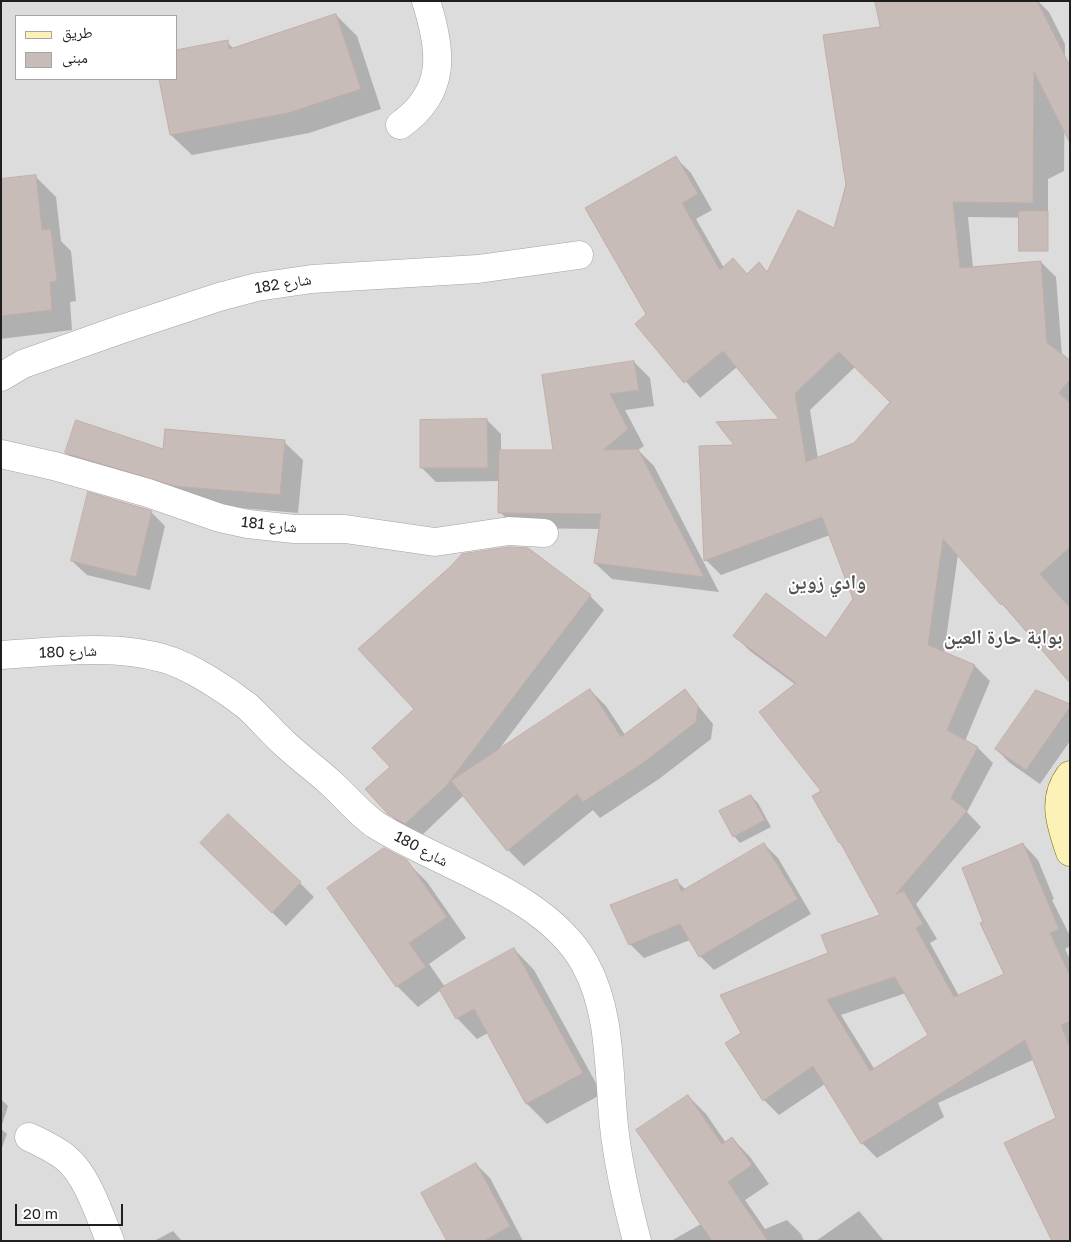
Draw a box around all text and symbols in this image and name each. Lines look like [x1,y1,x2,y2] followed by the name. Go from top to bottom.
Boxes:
[15,15,178,80] legend
[62,23,93,41] text: طريق
[62,48,88,66] text: مبنى
[253,271,313,297] street label: شارع 182
[240,513,298,537] street label: شارع 181
[788,571,866,595] district label: وادي زوين
[944,626,1062,650] district label: بوابة حارة العين
[39,642,97,662] street label: شارع 180
[391,827,451,871] street label: شارع 180
[18,1194,125,1226] scale bar
[23,1204,58,1222] text: 20 m

